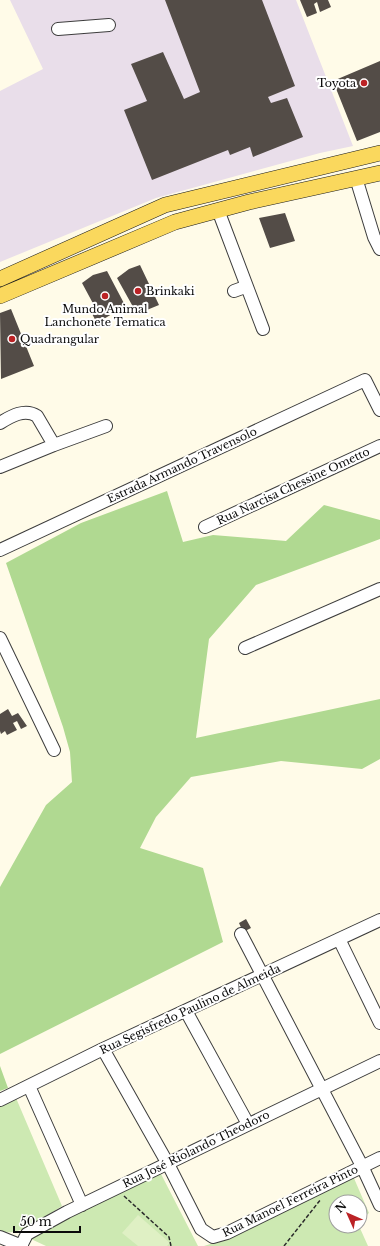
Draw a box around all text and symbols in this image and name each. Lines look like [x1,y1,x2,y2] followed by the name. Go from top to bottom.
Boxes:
[317,76,357,90] place label: Toyota
[359,78,369,88] marker: Toyota
[146,284,195,298] place label: Brinkaki
[133,286,143,296] marker: Brinkaki
[100,291,110,301] marker: Mundo Animal Lanchonete Tematica
[44,302,167,329] place label: Mundo Animal Lanchonete Tematica
[20,332,100,346] place label: Quadrangular
[7,334,17,344] marker: Quadrangular
[105,424,259,506] street label: Estrada Armando Travensolo
[214,444,372,528] street label: Rua Narcisa Chessine Ometto
[97,961,283,1057] street label: Rua Segisfredo Paulino de Almeida
[120,1107,272,1191] street label: Rua José Riolando Theodoro
[220,1162,360,1240] street label: Rua Manoel Ferreira Pinto
[328,1194,368,1234] north arrow
[332,1198,350,1216] text: N
[14,1208,80,1234] scale bar
[20,1214,52,1229] text: 50 m

